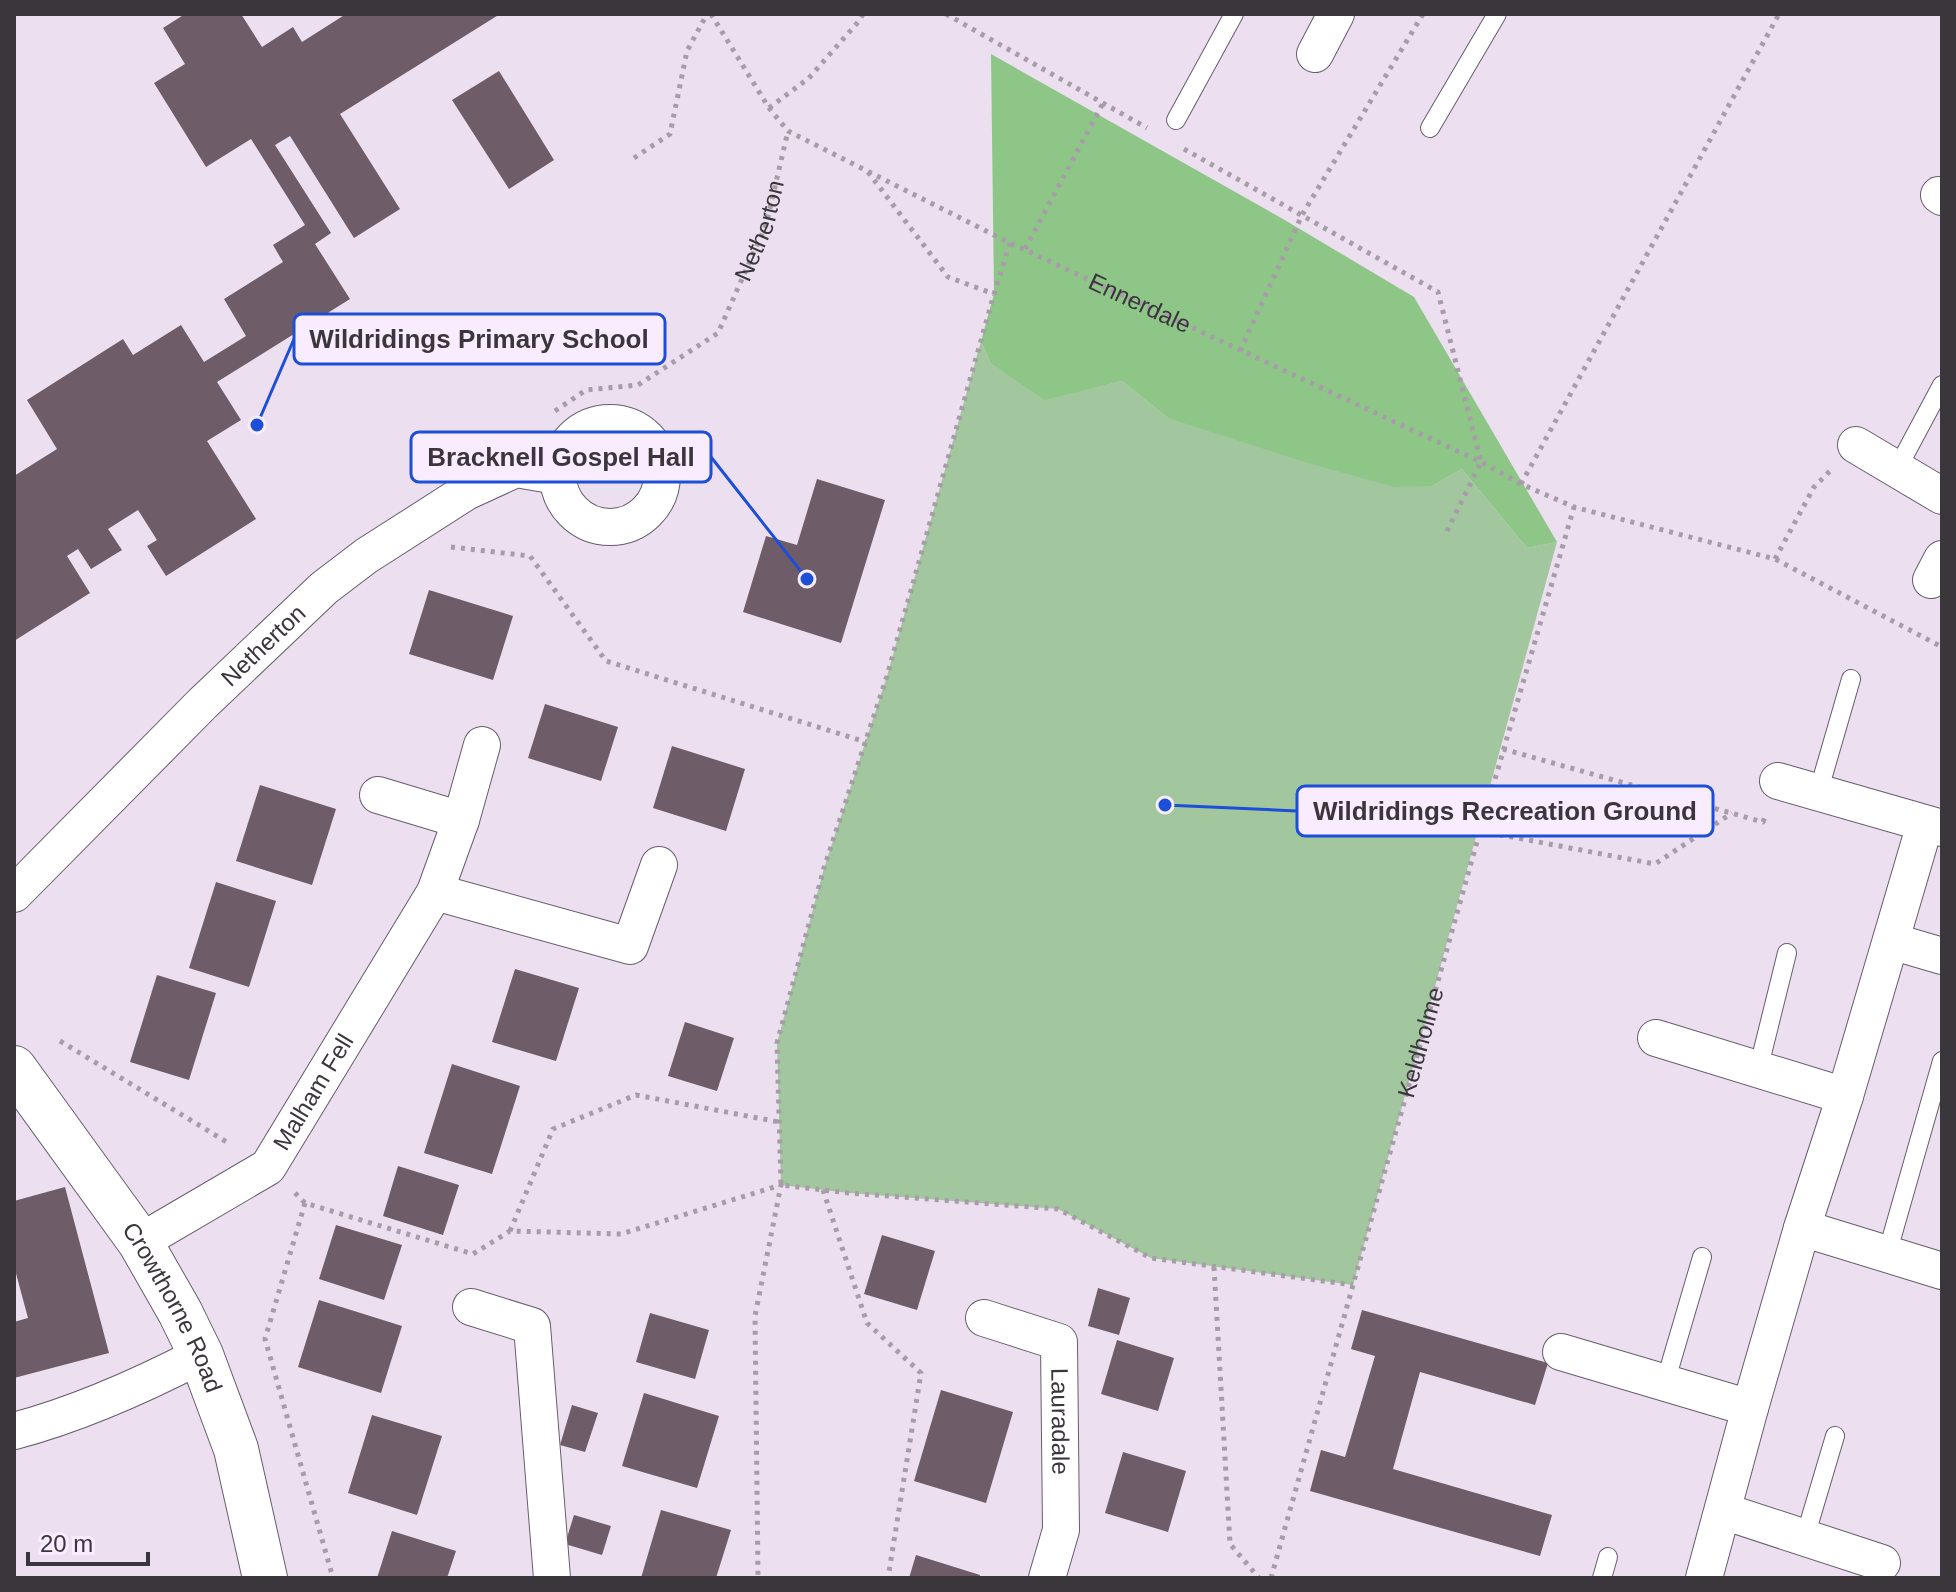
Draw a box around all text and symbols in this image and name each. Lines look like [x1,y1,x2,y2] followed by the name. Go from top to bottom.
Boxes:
[729,178,789,285] street label: Netherton
[1085,268,1195,338] street label: Ennerdale
[294,314,665,364] callout: Wildridings Primary School
[309,324,649,354] text: Wildridings Primary School
[411,432,711,482] callout: Bracknell Gospel Hall
[427,442,695,472] text: Bracknell Gospel Hall
[216,599,311,691] street label: Netherton
[1297,786,1713,836] callout: Wildridings Recreation Ground
[1313,796,1697,826] text: Wildridings Recreation Ground
[1392,984,1449,1101] street label: Keldholme
[268,1029,359,1155] street label: Malham Fell
[117,1217,228,1396] street label: Crowthorne Road
[1046,1368,1074,1475] street label: Lauradale
[28,1516,148,1566] scale bar
[40,1530,93,1557] text: 20 m

